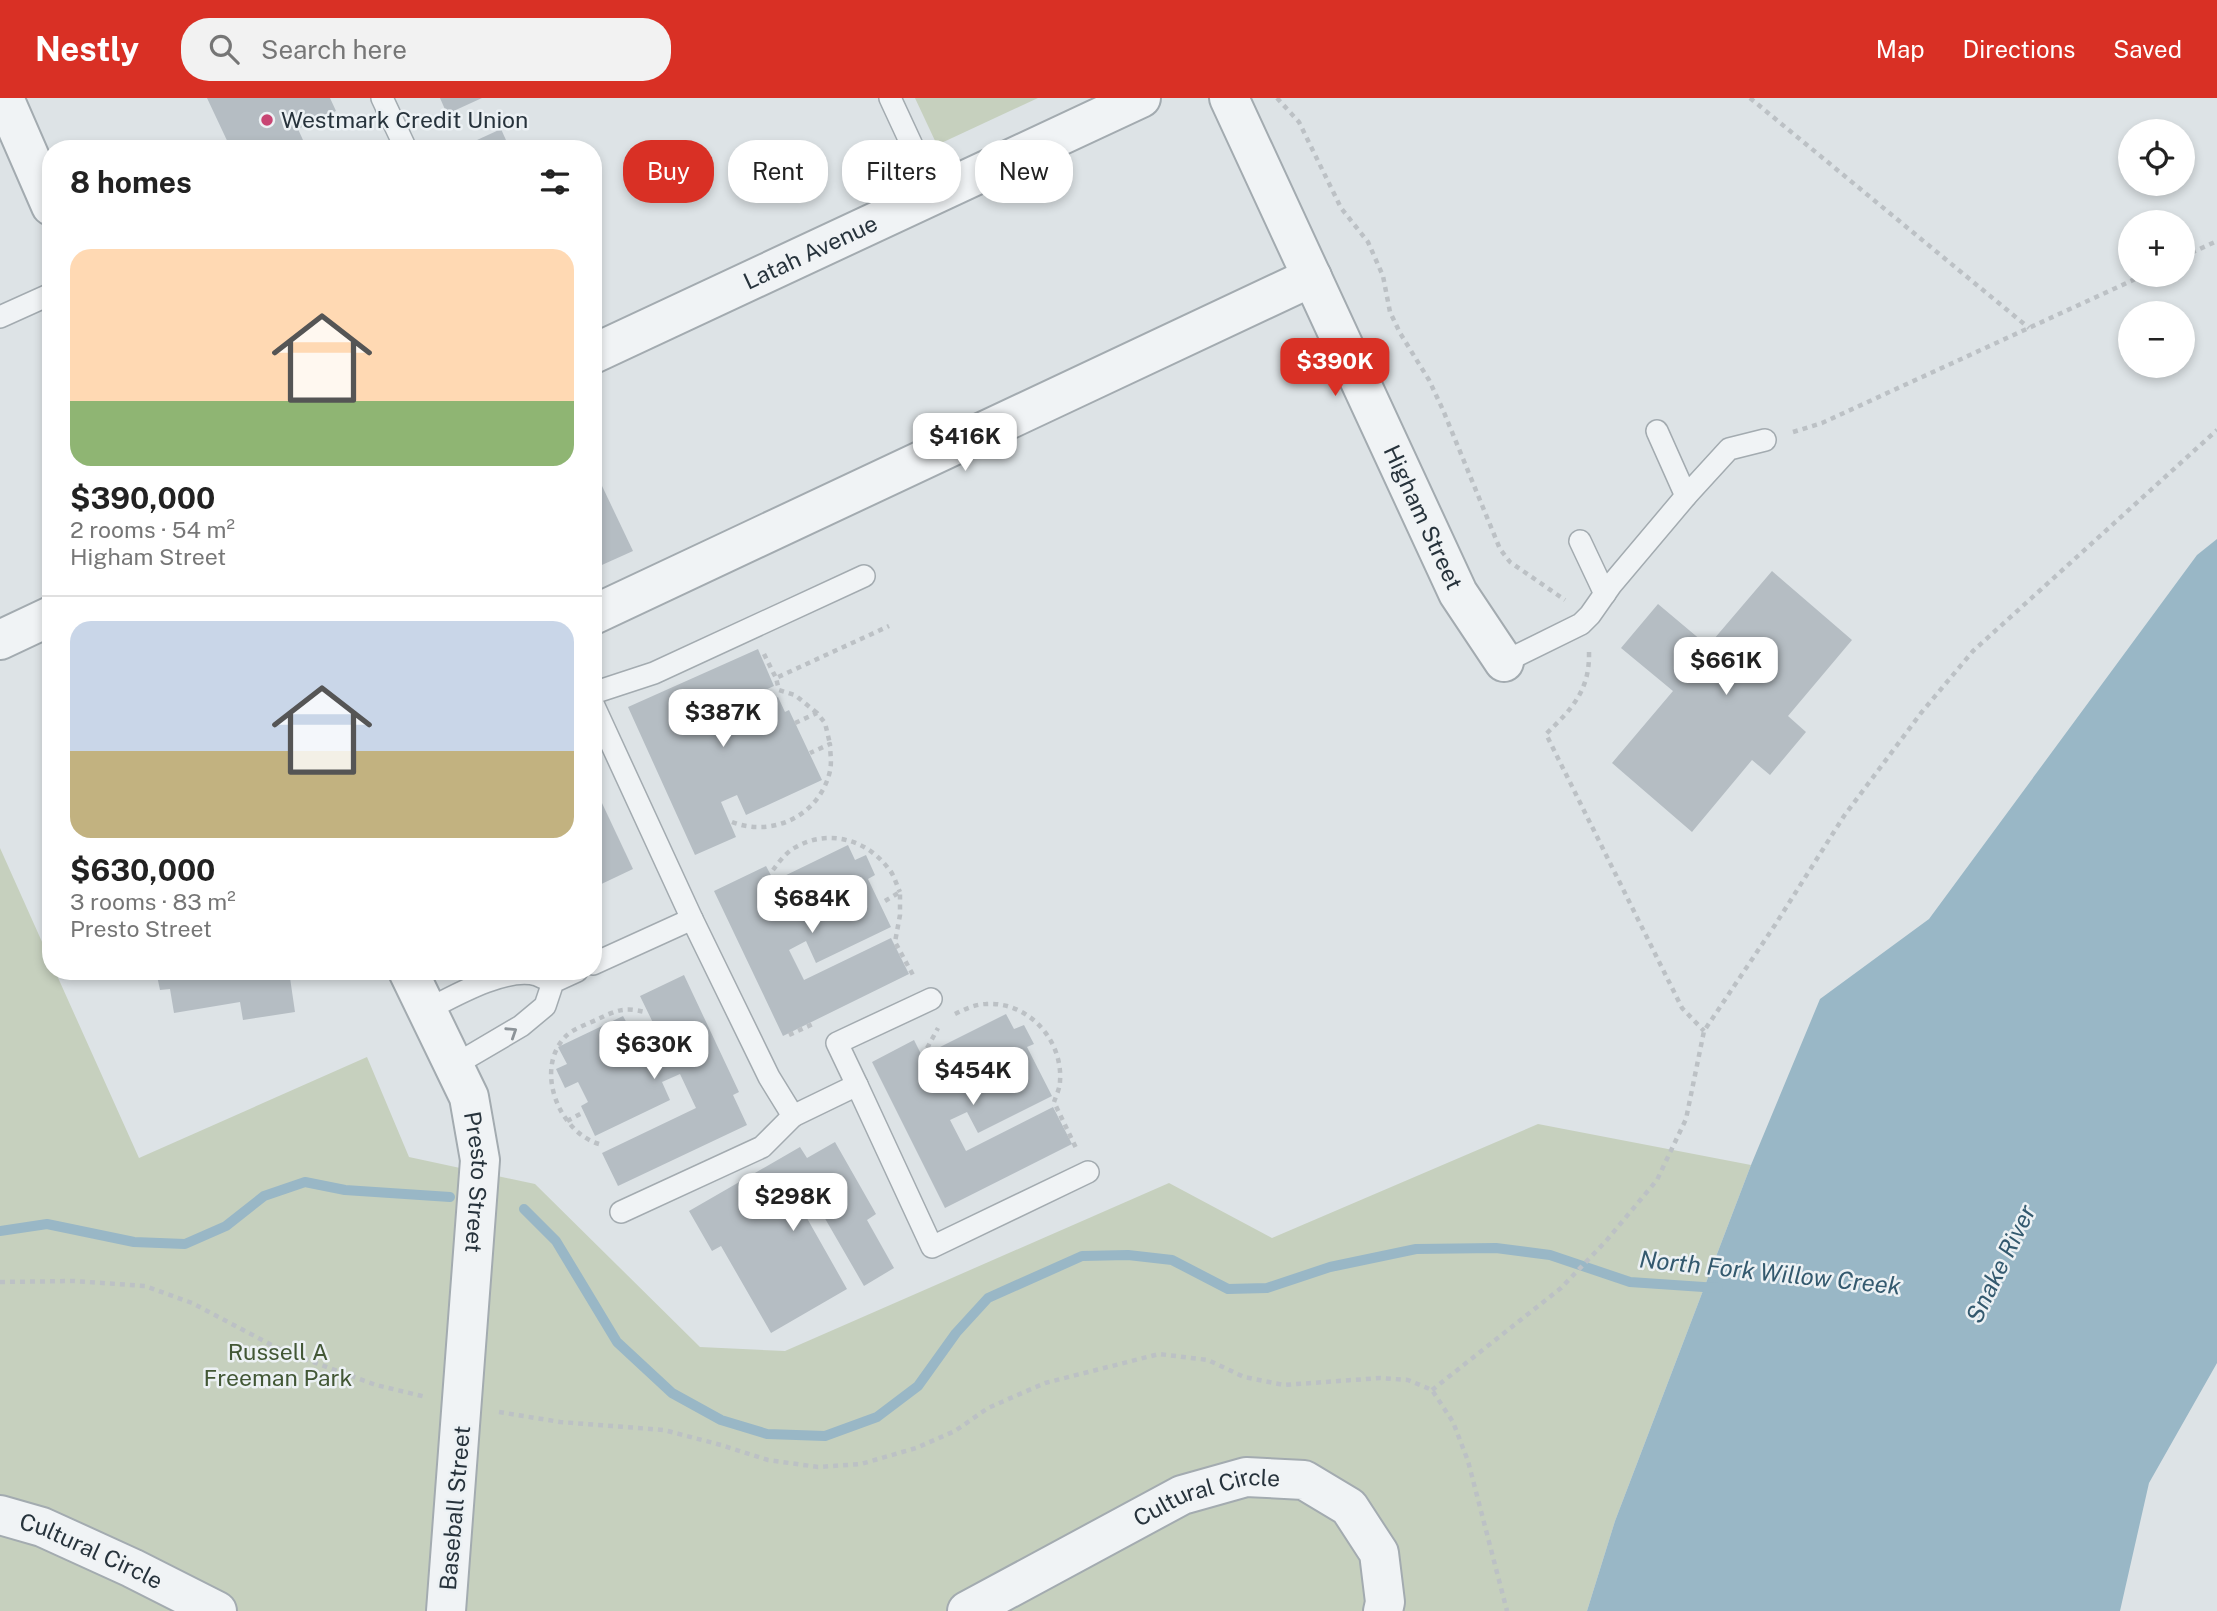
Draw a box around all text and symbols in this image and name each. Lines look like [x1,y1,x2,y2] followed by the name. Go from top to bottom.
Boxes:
[181,18,671,81] search box
[35,30,139,68] text: Nestly
[205,30,243,68] icon: search
[261,34,407,65] text: Search here
[1876,35,1925,63] text: Map
[1963,35,2075,63] text: Directions
[2113,35,2182,63] text: Saved
[281,106,528,133] place label: Westmark Credit Union
[259,112,275,128] marker: Westmark Credit Union
[2118,119,2195,378] map controls
[2118,119,2195,196] button: locate
[623,140,714,203] chip: Buy
[728,140,828,203] chip: Rent
[842,140,961,203] chip: Filters
[975,140,1073,203] chip: New
[536,163,574,201] icon: filters
[70,164,192,200] text: 8 homes
[739,209,881,295] street label: Latah Avenue
[2118,210,2195,287] button: +
[259,295,385,421] icon: home
[2118,301,2195,378] button: −
[1286,338,1384,398] pin: $390K
[1296,347,1374,374] text: $390K
[916,414,1014,473] pin: $416K
[929,422,1001,449] text: $416K
[1378,440,1468,594] street label: Higham Street
[70,480,215,516] text: $390,000
[70,516,235,543] text: 2 rooms · 54 m²
[70,543,226,570] text: Higham Street
[1677,638,1775,697] pin: $661K
[1690,646,1762,673] text: $661K
[259,667,385,793] icon: home
[674,690,772,749] pin: $387K
[685,698,761,725] text: $387K
[70,852,215,888] text: $630,000
[763,876,861,935] pin: $684K
[773,884,851,911] text: $684K
[70,888,236,915] text: 3 rooms · 83 m²
[70,915,212,942] text: Presto Street
[605,1021,703,1081] pin: $630K
[504,1028,517,1041] one-way arrow
[615,1030,693,1057] text: $630K
[924,1048,1022,1107] pin: $454K
[934,1056,1012,1083] text: $454K
[459,1109,494,1254] street label: Presto Street
[744,1174,842,1233] pin: $298K
[754,1182,832,1209] text: $298K
[1960,1199,2041,1327] water label: Snake River
[1638,1244,1902,1300] water label: North Fork Willow Creek
[203,1338,353,1391] park label: Russell A Freeman Park
[434,1424,475,1591] street label: Baseball Street
[1128,1463,1281,1532] street label: Cultural Circle
[17,1507,167,1594] street label: Cultural Circle

